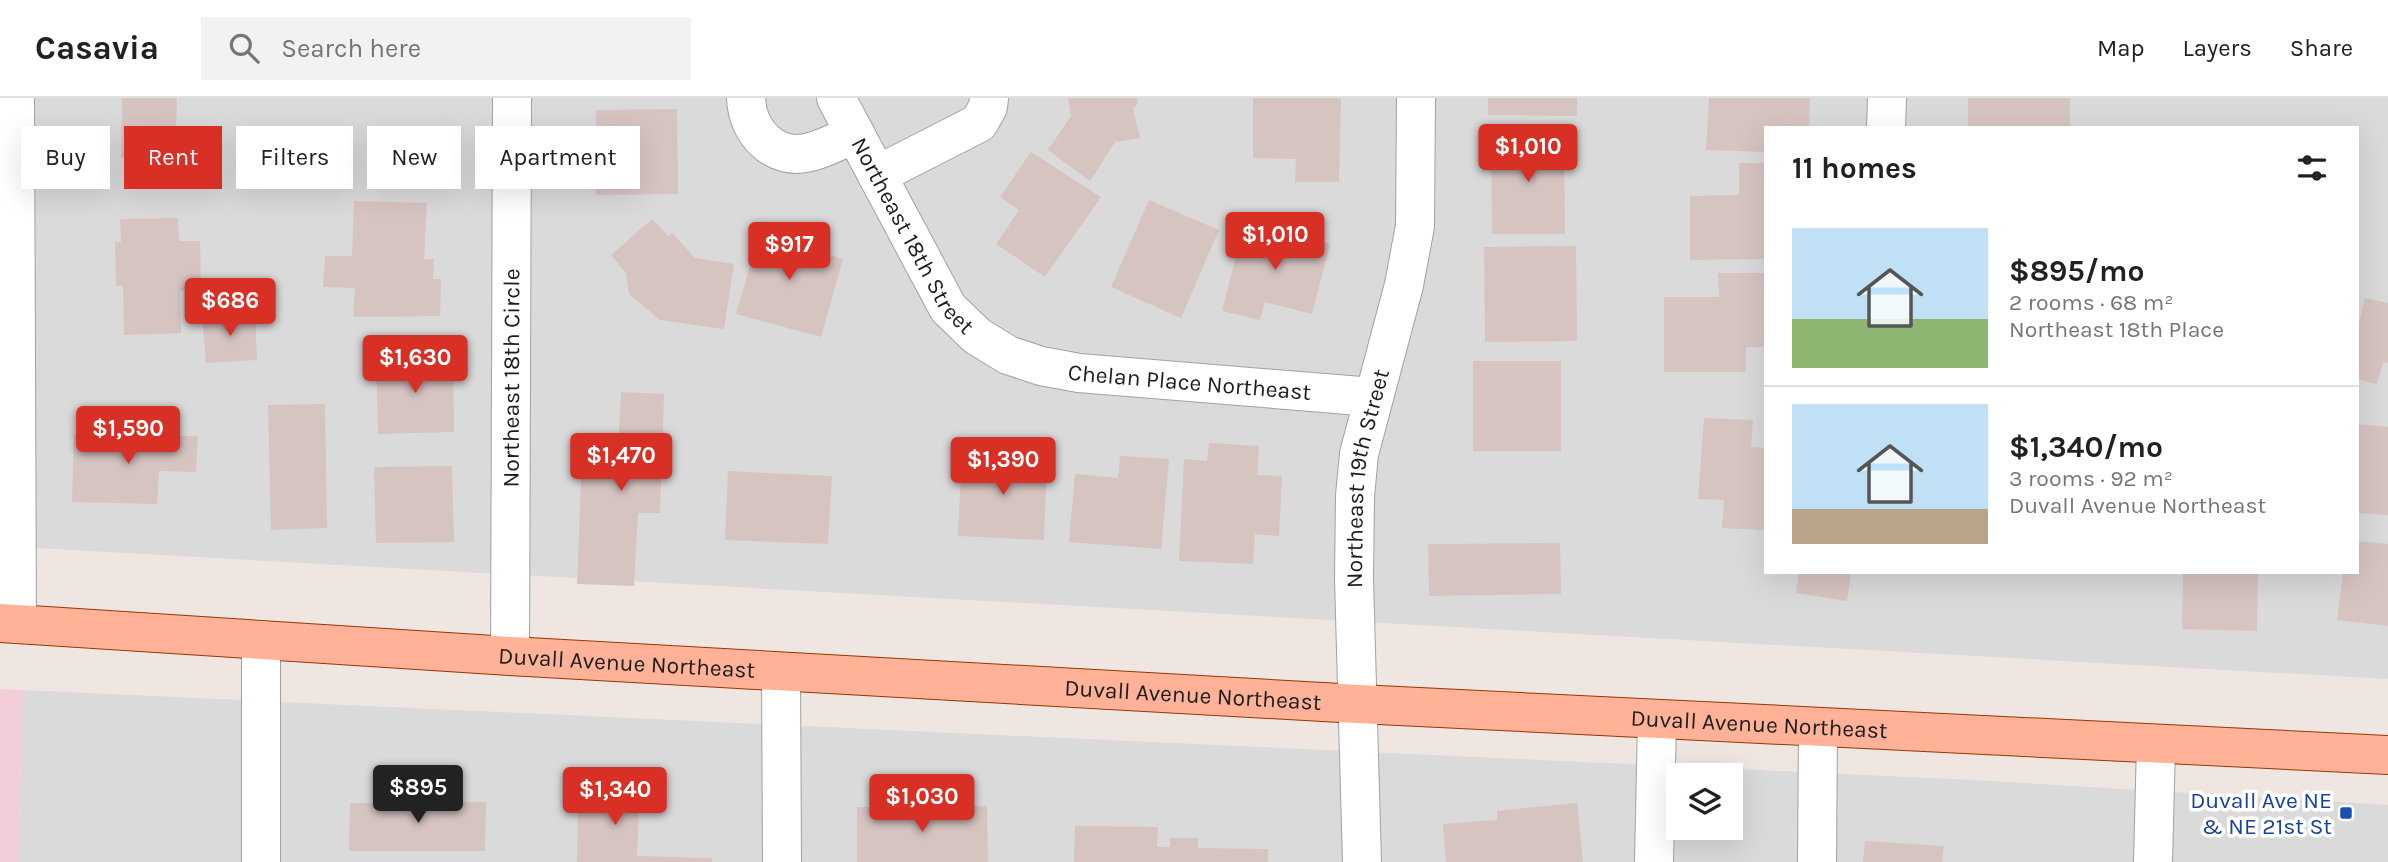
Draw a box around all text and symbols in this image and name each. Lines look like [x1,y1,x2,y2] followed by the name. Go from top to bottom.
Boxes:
[201,17,691,80] search box
[35,29,159,67] text: Casavia
[225,29,263,67] icon: search
[281,33,421,64] text: Search here
[2097,34,2145,62] text: Map
[2183,34,2252,62] text: Layers
[2290,34,2353,62] text: Share
[1471,125,1585,184] pin: $1,010
[21,126,110,189] chip: Buy
[124,126,222,189] chip: Rent
[236,126,353,189] chip: Filters
[367,126,461,189] chip: New
[475,126,640,189] chip: Apartment
[846,133,980,340] street label: Northeast 18th Street
[1494,133,1562,160] text: $1,010
[2293,149,2331,187] icon: filters
[1792,150,1917,186] text: 11 homes
[1218,212,1332,272] pin: $1,010
[1241,221,1309,248] text: $1,010
[748,222,830,282] pin: $917
[764,231,814,258] text: $917
[2009,253,2144,289] text: $895/mo
[1848,256,1932,340] icon: home
[497,268,525,488] street label: Northeast 18th Circle
[189,278,271,338] pin: $686
[201,287,259,314] text: $686
[2009,289,2173,316] text: 2 rooms · 68 m²
[2009,316,2224,343] text: Northeast 18th Place
[358,336,472,395] pin: $1,630
[379,344,451,371] text: $1,630
[1066,358,1312,405] street label: Chelan Place Northeast
[1340,365,1395,589] street label: Northeast 19th Street
[71,406,185,466] pin: $1,590
[92,415,164,442] text: $1,590
[2009,429,2163,465] text: $1,340/mo
[1848,432,1932,516] icon: home
[564,434,678,493] pin: $1,470
[946,438,1060,497] pin: $1,390
[586,442,656,469] text: $1,470
[967,446,1039,473] text: $1,390
[2009,465,2173,492] text: 3 rooms · 92 m²
[2009,492,2266,519] text: Duvall Avenue Northeast
[497,642,756,683] street label: Duvall Avenue Northeast
[1064,674,1322,715] street label: Duvall Avenue Northeast
[1630,704,1889,744] street label: Duvall Avenue Northeast
[1666,763,1743,840] map controls
[1666,763,1743,840] button: layers
[377,766,459,825] pin: $895
[558,768,672,827] pin: $1,340
[389,774,447,801] text: $895
[865,774,979,834] pin: $1,030
[579,776,651,803] text: $1,340
[885,783,959,810] text: $1,030
[2190,787,2332,840] place label: Duvall Ave NE & NE 21st St
[2338,805,2354,821] marker: Duvall Ave NE & NE 21st St

